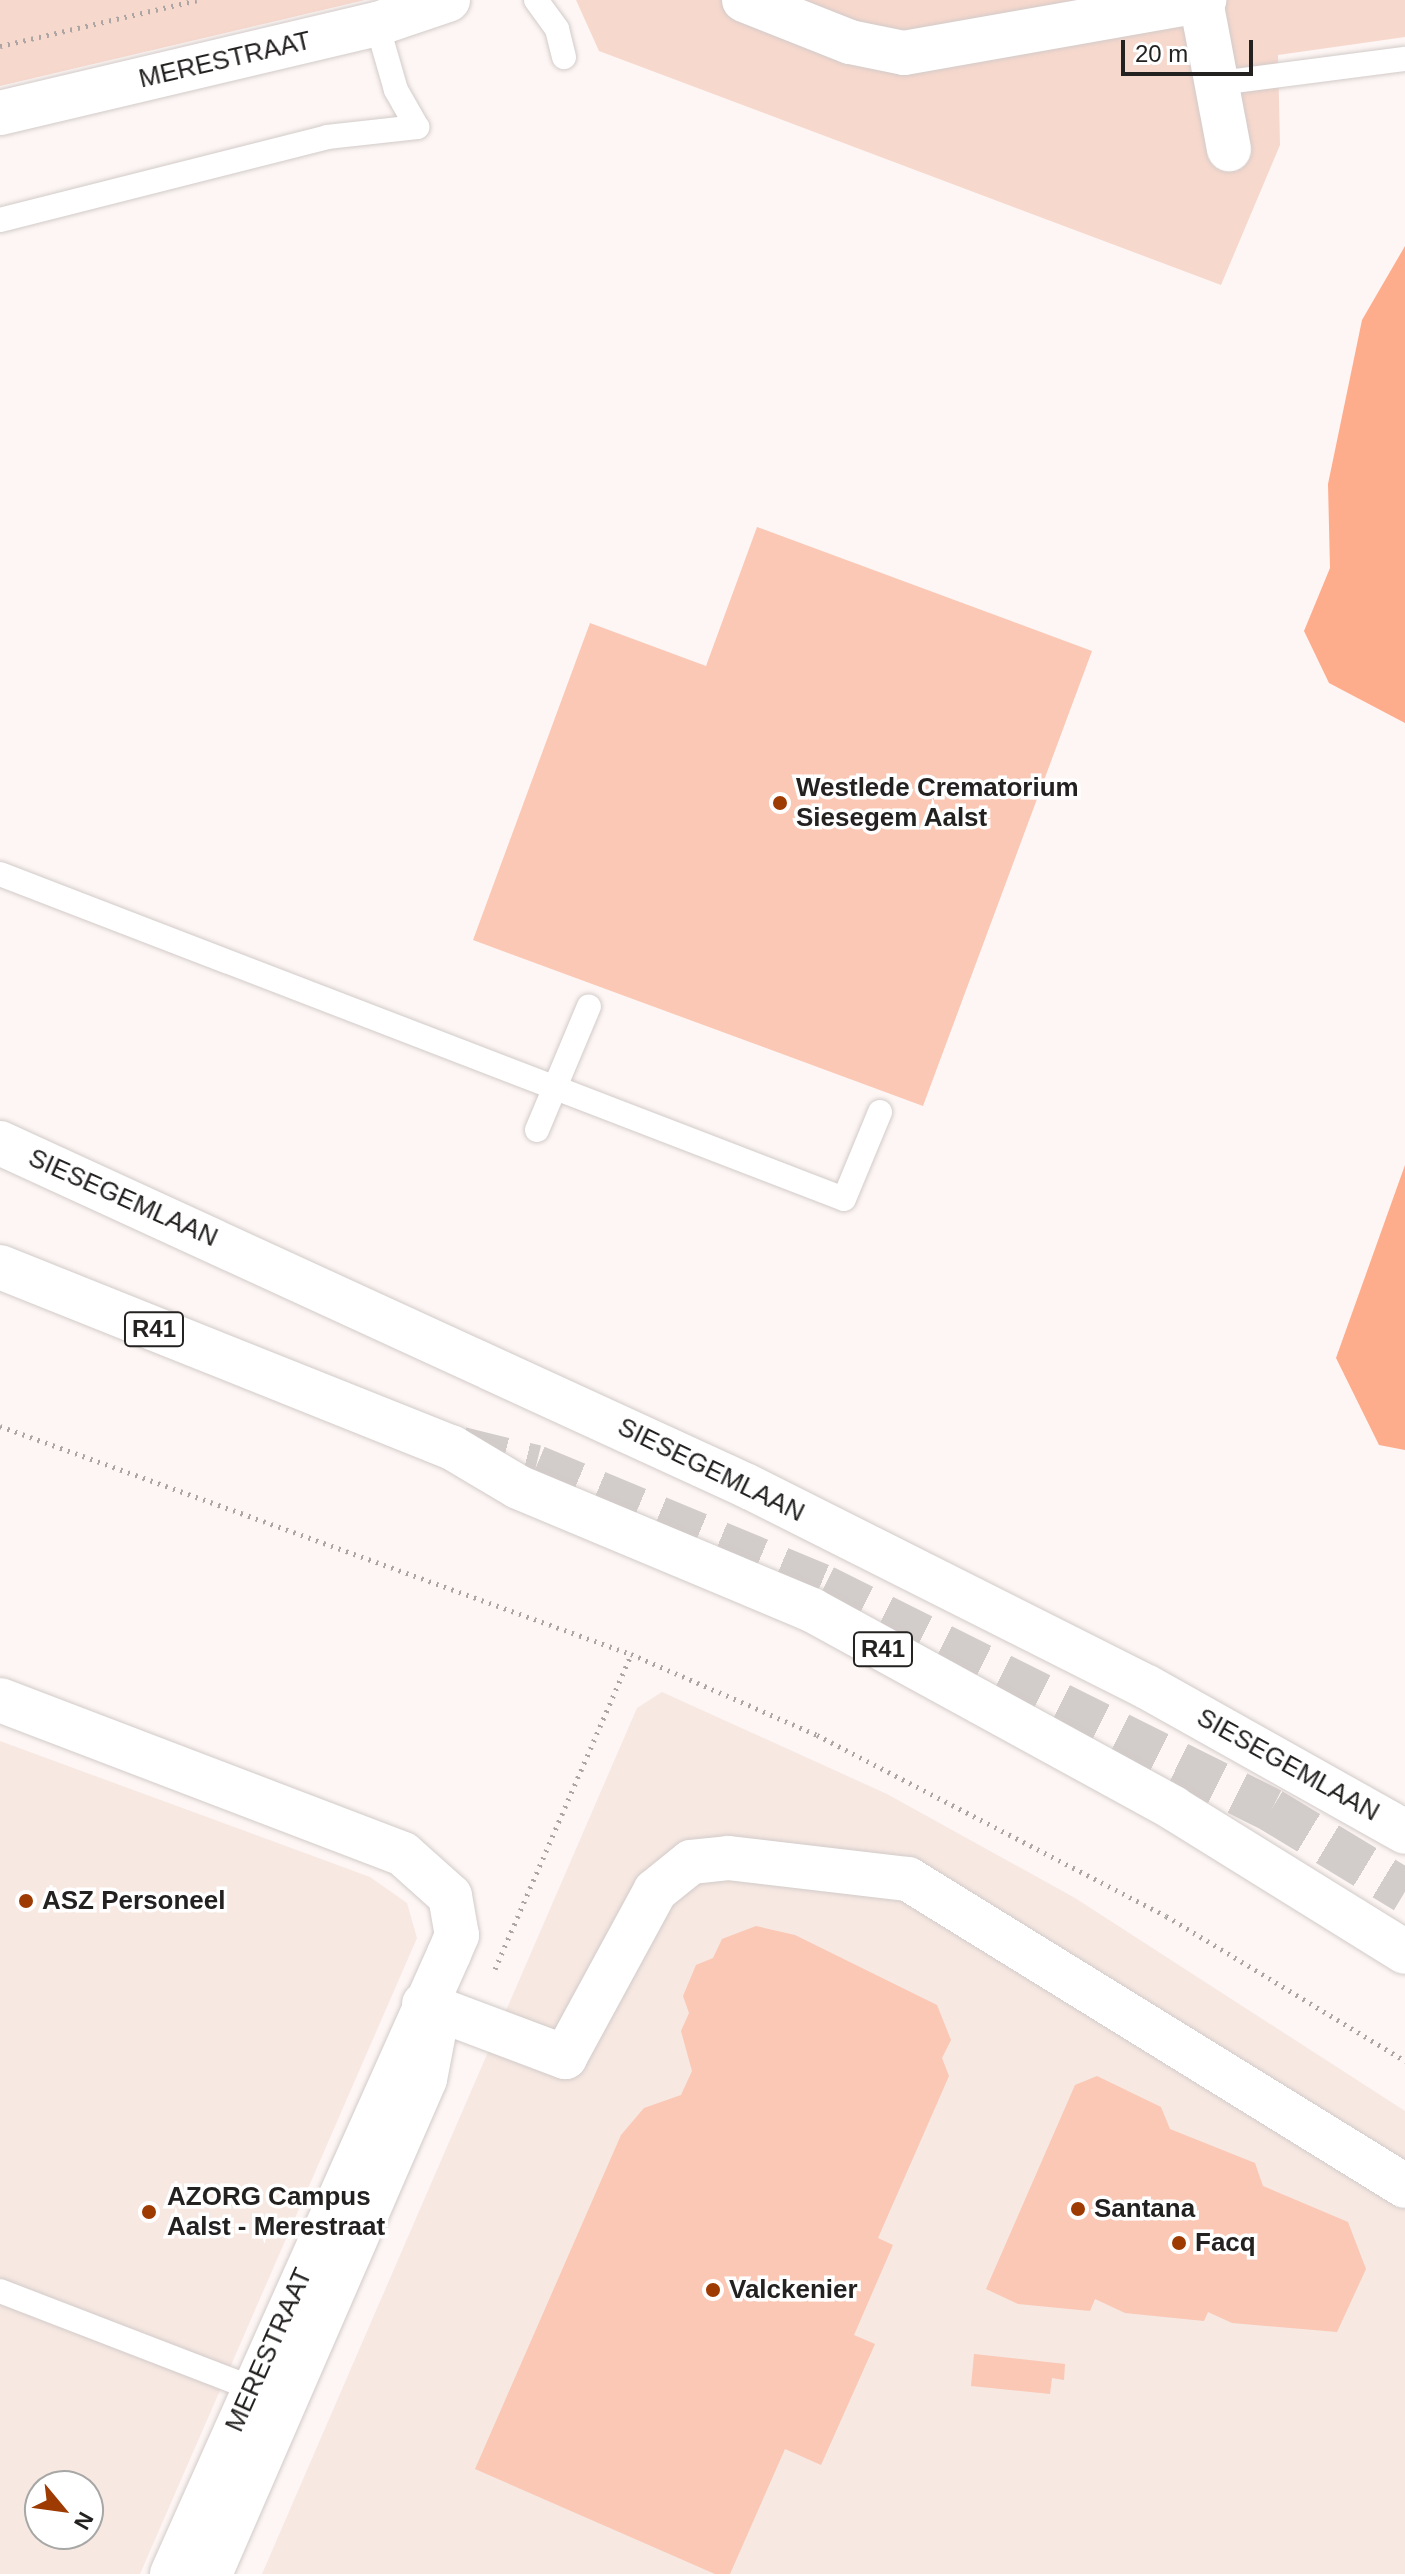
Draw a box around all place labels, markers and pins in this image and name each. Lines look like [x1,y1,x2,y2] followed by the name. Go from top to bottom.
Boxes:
[796,772,1079,834] place label: Westlede Crematorium Siesegem Aalst
[771,794,789,812] marker: Westlede Crematorium Siesegem Aalst
[42,1885,226,1917] place label: ASZ Personeel
[17,1892,35,1910] marker: ASZ Personeel
[167,2181,385,2242] place label: AZORG Campus Aalst - Merestraat
[1094,2193,1195,2225] place label: Santana
[1069,2200,1087,2218] marker: Santana
[138,2201,160,2223] marker: AZORG Campus Aalst - Merestraat
[1195,2227,1256,2259] place label: Facq
[1170,2234,1188,2252] marker: Facq
[729,2274,858,2306] place label: Valckenier
[704,2281,722,2299] marker: Valckenier

